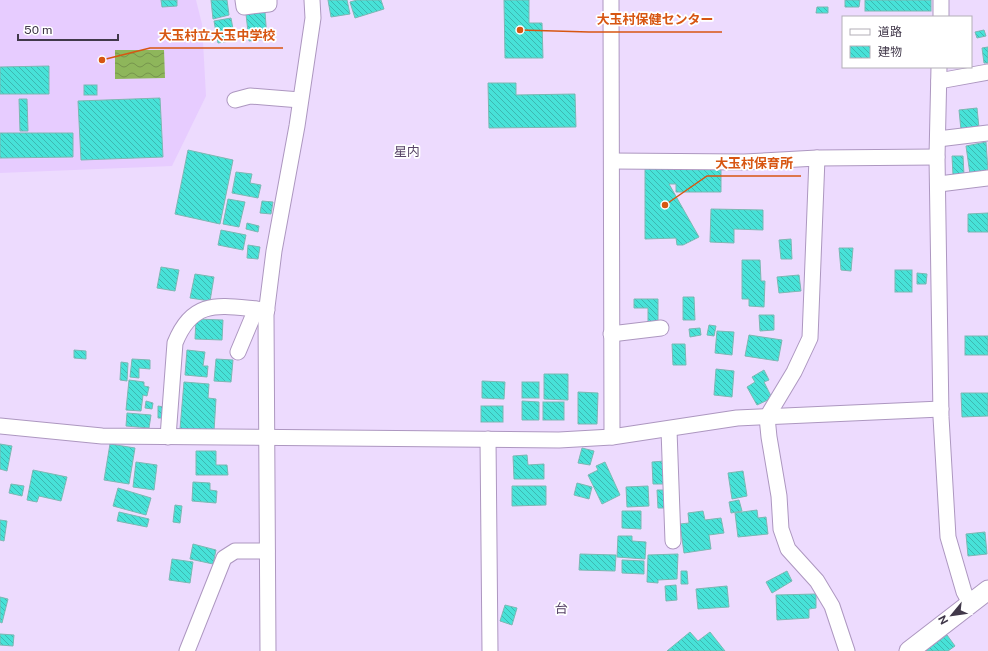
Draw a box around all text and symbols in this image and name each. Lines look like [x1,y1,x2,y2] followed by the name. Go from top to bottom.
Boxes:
[589,7,722,32] callout: 大玉村保健センター
[596,12,714,27] text: 大玉村保健センター
[18,16,118,42] scale bar
[842,16,972,68] legend
[24,23,52,37] text: 50 m
[150,23,283,48] callout: 大玉村立大玉中学校
[878,25,902,39] text: 道路
[158,28,276,43] text: 大玉村立大玉中学校
[878,45,902,59] text: 建物
[394,144,420,159] district label: 星内
[707,151,801,176] callout: 大玉村保育所
[715,156,793,171] text: 大玉村保育所
[932,595,972,635] north arrow
[554,601,568,616] district label: 台
[936,613,951,627] text: N

